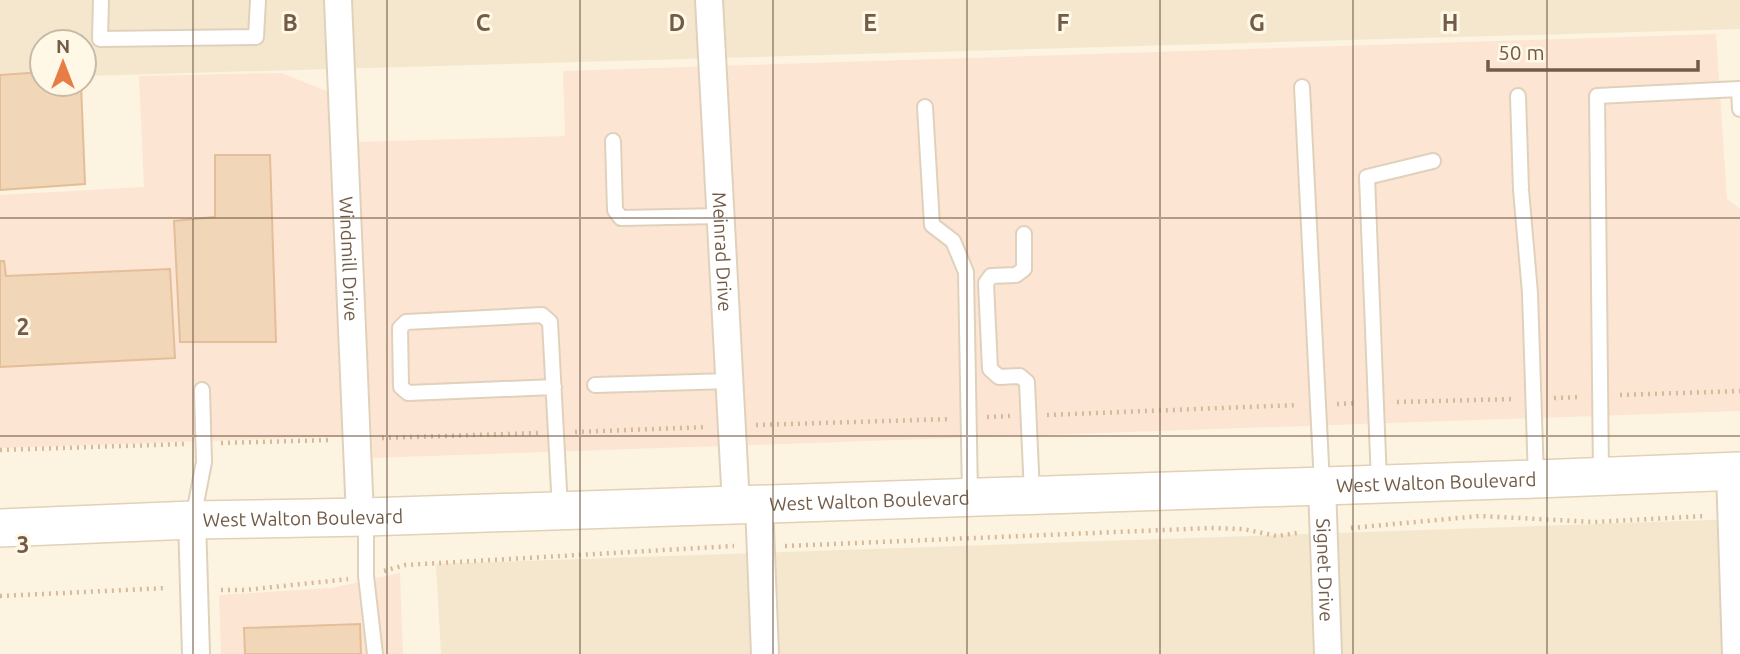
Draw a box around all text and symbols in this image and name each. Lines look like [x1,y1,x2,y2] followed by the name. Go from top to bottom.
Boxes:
[282,10,298,35] text: B
[476,10,491,35] text: C
[669,10,685,35] text: D
[863,10,877,35] text: E
[1057,10,1070,35] text: F
[1249,10,1265,35] text: G
[1442,10,1458,35] text: H
[28,28,98,98] north arrow
[1488,28,1698,72] scale bar
[56,35,70,57] text: N
[1498,40,1545,64] text: 50 m
[708,191,737,312] street label: Meinrad Drive
[335,196,363,322] street label: Windmill Drive
[17,314,29,339] text: 2
[1336,468,1537,496] street label: West Walton Boulevard
[769,486,970,515] street label: West Walton Boulevard
[202,505,403,531] street label: West Walton Boulevard
[1312,518,1338,622] street label: Signet Drive
[17,532,29,557] text: 3

